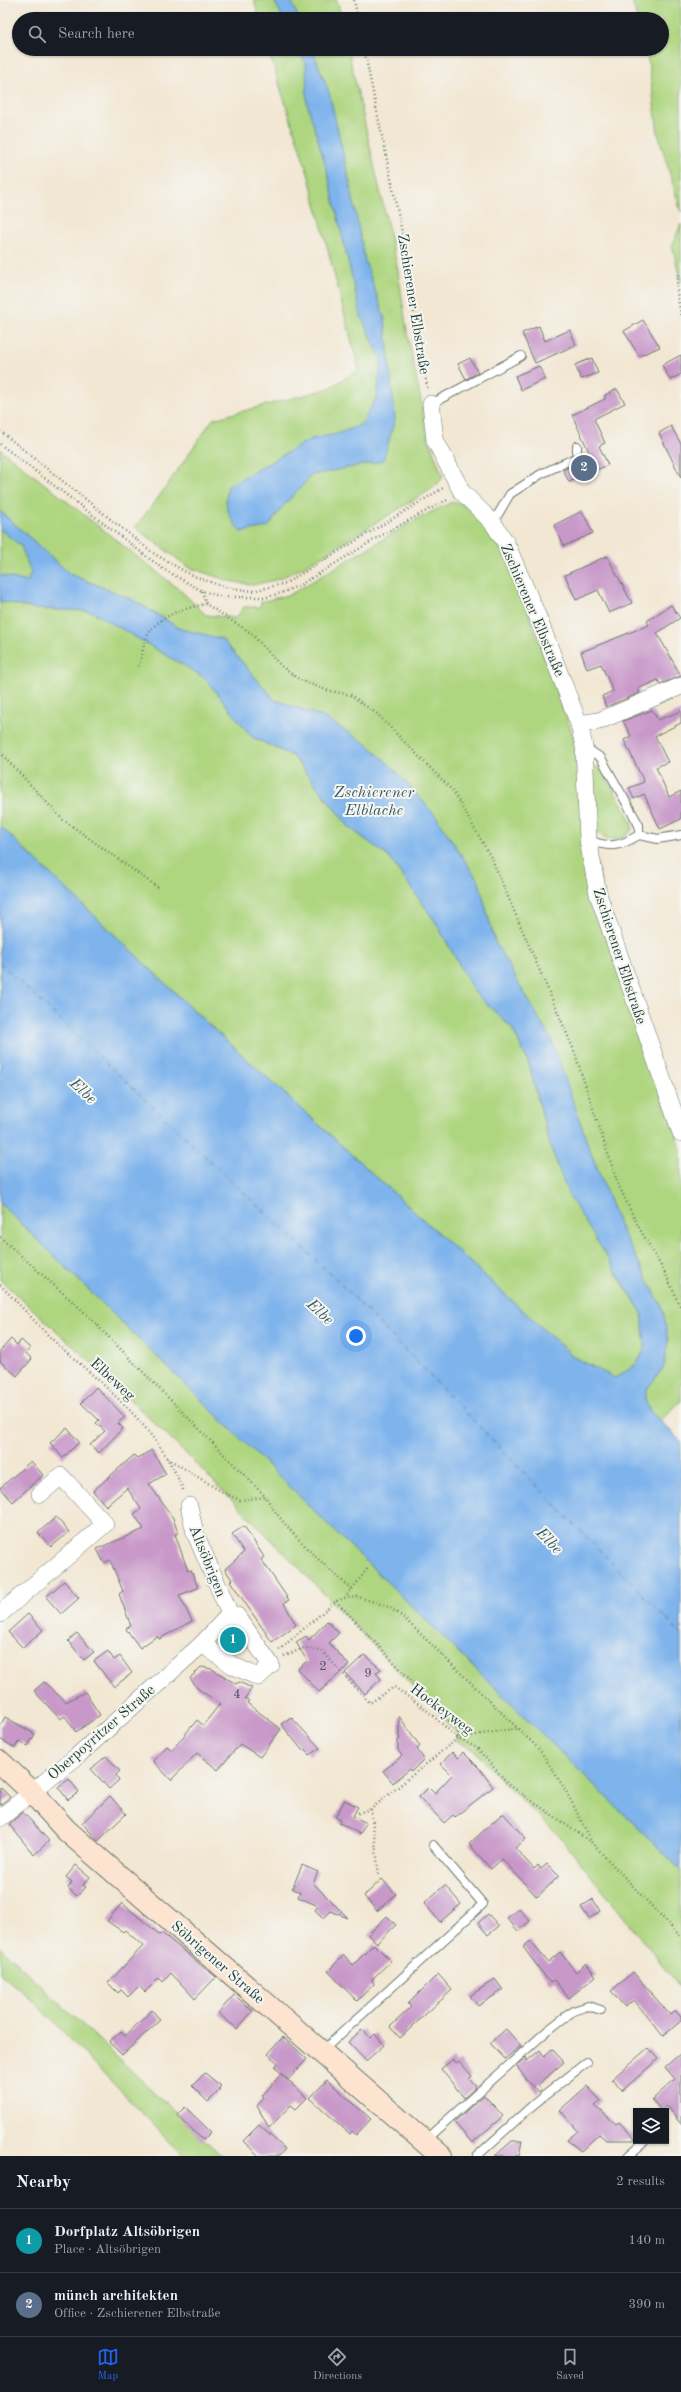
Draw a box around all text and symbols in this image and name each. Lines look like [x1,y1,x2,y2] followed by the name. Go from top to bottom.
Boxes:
[12,12,669,56] search box
[26,23,48,45] icon: search
[58,27,135,42] text: Search here
[394,233,431,376] street label: Zschierener Elbstraße
[571,453,597,483] pin: 2
[497,542,566,679] street label: Zschierener Elbstraße
[334,785,415,819] water label: Zschierener Elblache
[589,886,648,1027] street label: Zschierener Elbstraße
[65,1075,99,1108] water label: Elbe
[302,1296,336,1329] water label: Elbe
[346,1326,366,1346] your location
[87,1356,137,1404] street label: Elbeweg
[185,1524,228,1599] street label: Altsöbrigen
[532,1524,565,1558] water label: Elbe
[220,1625,246,1655] pin: 1
[319,1660,327,1673] house number: 2
[364,1667,372,1680] house number: 9
[407,1682,475,1739] street label: Hockeyweg
[46,1683,159,1784] street label: Oberpoyritzer Straße
[233,1688,241,1701] house number: 4
[168,1919,266,2008] street label: Söbrigener Straße
[633,2108,669,2144] map controls
[633,2108,669,2144] button: layers
[16,2174,71,2191] text: Nearby
[616,2175,665,2188] text: 2 results
[54,2225,200,2240] text: Dorfplatz Altsöbrigen
[25,2234,33,2247] text: 1
[628,2234,665,2247] text: 140 m
[54,2243,161,2256] text: Place · Altsöbrigen
[54,2289,178,2304] text: münch architekten
[25,2298,33,2311] text: 2
[628,2298,665,2311] text: 390 m
[54,2307,220,2320] text: Office · Zschierener Elbstraße
[97,2346,119,2384] tab: Map
[313,2346,362,2384] tab: Directions
[556,2346,584,2384] tab: Saved

